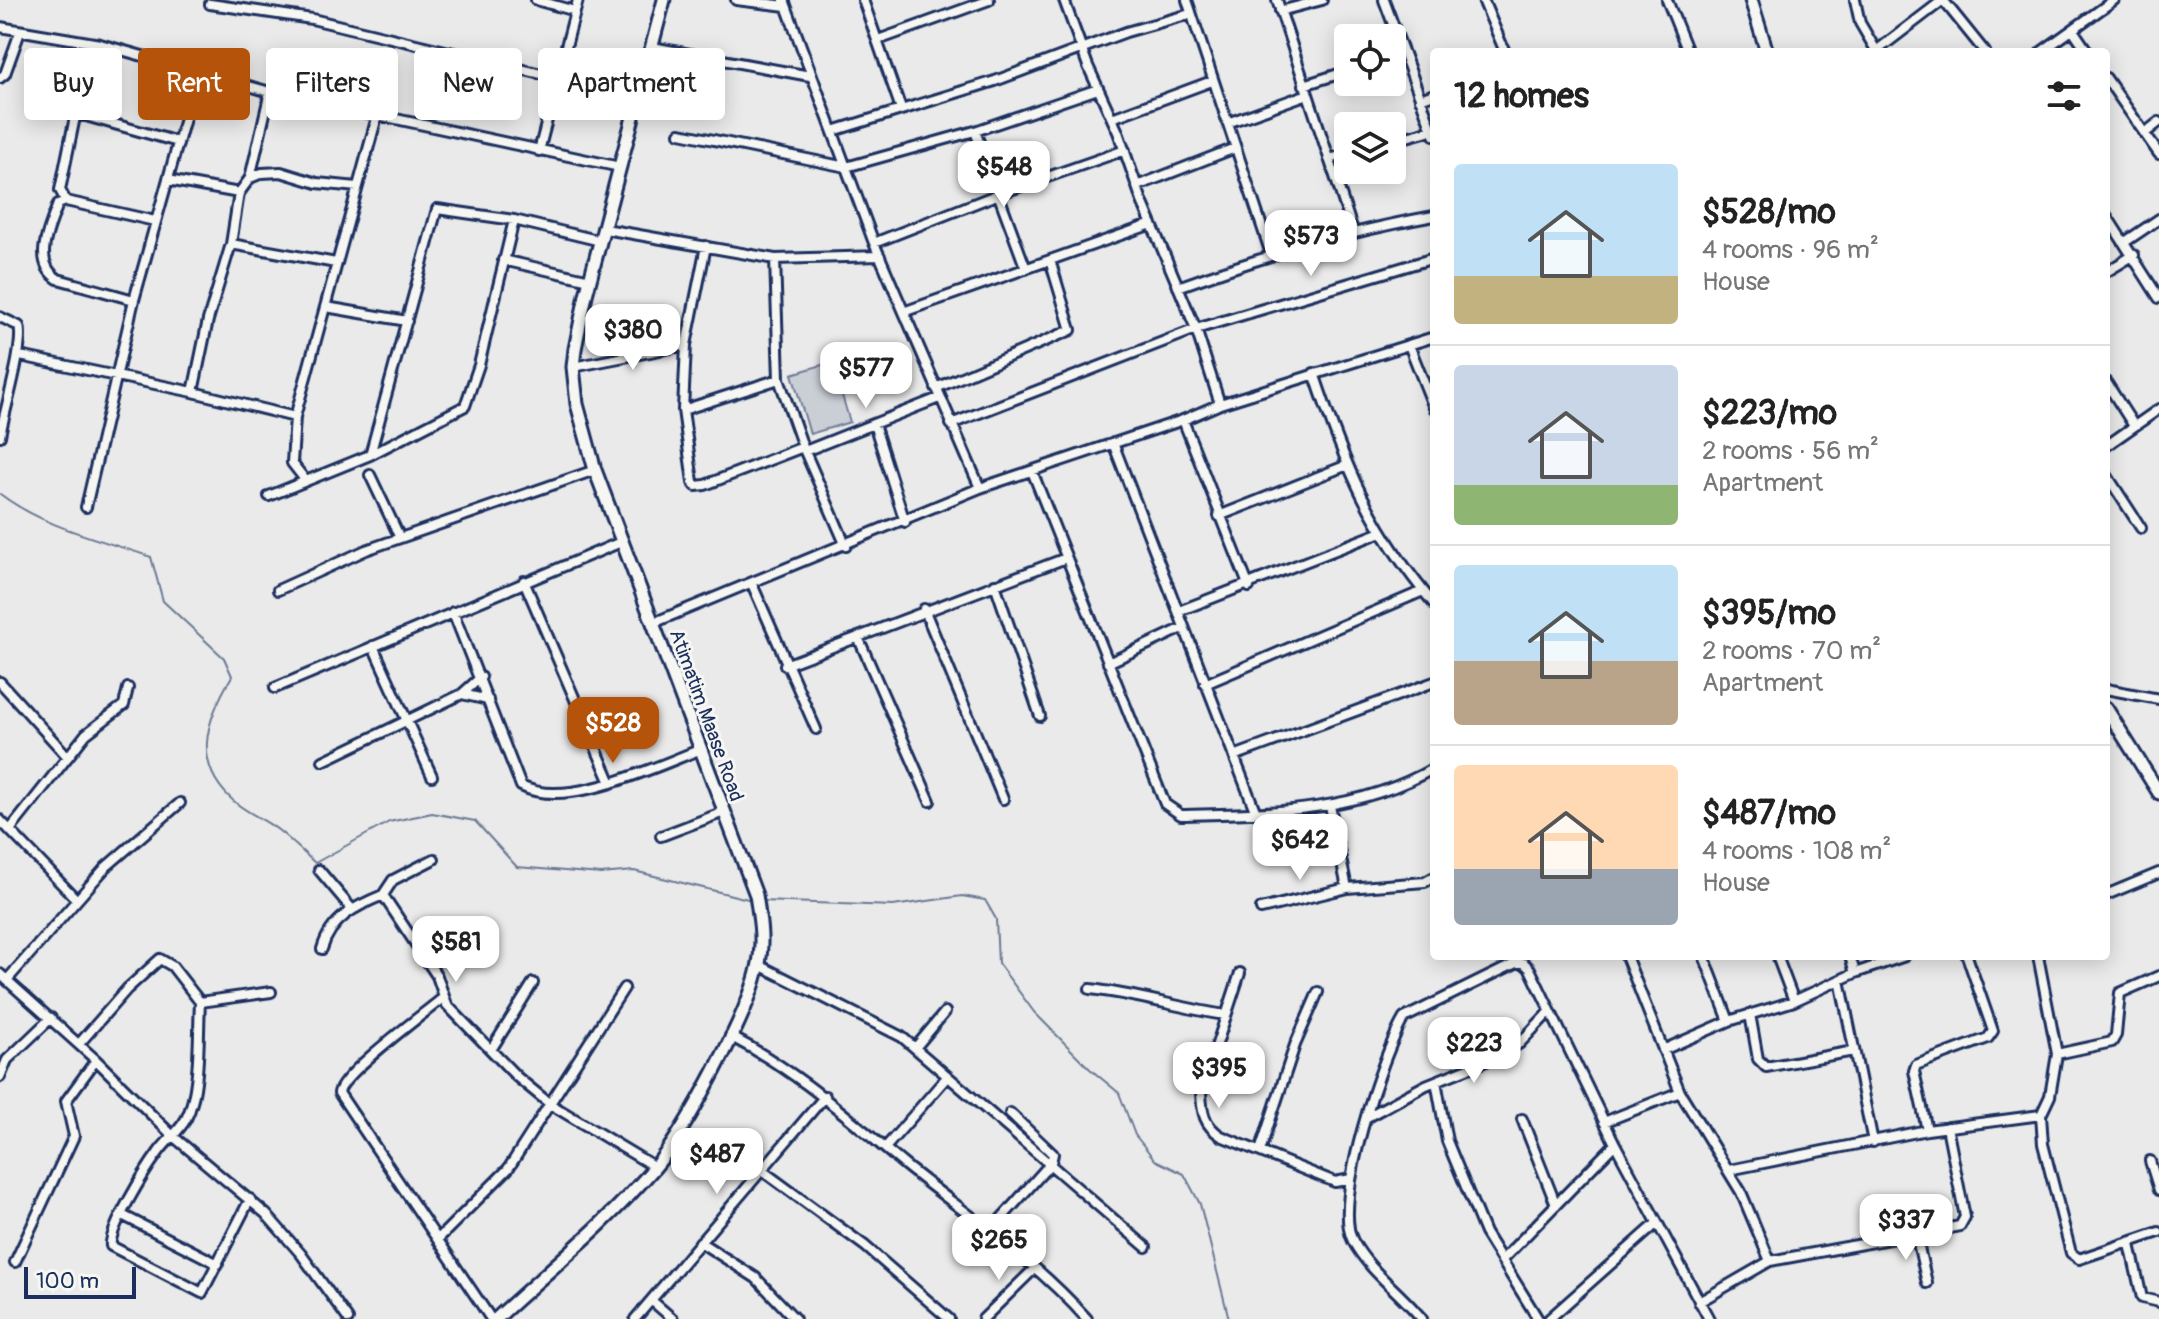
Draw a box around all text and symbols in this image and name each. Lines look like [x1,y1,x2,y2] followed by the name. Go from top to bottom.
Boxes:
[1334,24,1406,184] map controls
[1334,24,1406,96] button: locate
[24,48,122,120] chip: Buy
[138,48,250,120] chip: Rent
[266,48,398,120] chip: Filters
[414,48,522,120] chip: New
[538,48,725,120] chip: Apartment
[2042,74,2086,118] icon: filters
[1454,75,1589,118] text: 12 homes
[1334,112,1406,184] button: layers
[957,141,1051,209] pin: $548
[976,151,1032,183] text: $548
[1702,191,1836,234] text: $528/mo
[1518,196,1614,292] icon: home
[1264,210,1358,278] pin: $573
[1283,220,1339,252] text: $573
[1702,234,1879,266] text: 4 rooms · 96 m²
[1702,266,1770,298] text: House
[586,304,680,372] pin: $380
[603,314,663,346] text: $380
[819,342,913,410] pin: $577
[838,352,894,384] text: $577
[1702,392,1837,435] text: $223/mo
[1518,397,1614,493] icon: home
[1702,435,1879,467] text: 2 rooms · 56 m²
[1702,467,1823,499] text: Apartment
[1702,592,1836,635] text: $395/mo
[1518,597,1614,693] icon: home
[664,626,749,805] street label: Atimatim Maase Road
[1702,635,1881,667] text: 2 rooms · 70 m²
[1702,667,1823,699] text: Apartment
[566,697,660,765] pin: $528
[585,707,641,739] text: $528
[1702,792,1836,835] text: $487/mo
[1518,797,1614,893] icon: home
[1253,814,1347,882] pin: $642
[1271,824,1329,856] text: $642
[1702,835,1891,867] text: 4 rooms · 108 m²
[1702,867,1770,899] text: House
[409,916,503,984] pin: $581
[430,926,482,958] text: $581
[1427,1017,1521,1085] pin: $223
[1446,1027,1502,1059] text: $223
[1172,1042,1266,1110] pin: $395
[1191,1052,1247,1084] text: $395
[670,1128,764,1196] pin: $487
[689,1138,745,1170] text: $487
[1859,1194,1953,1262] pin: $337
[1878,1204,1934,1236] text: $337
[952,1214,1046,1282] pin: $265
[970,1224,1028,1256] text: $265
[24,1263,136,1299] scale bar
[36,1267,99,1295] text: 100 m

